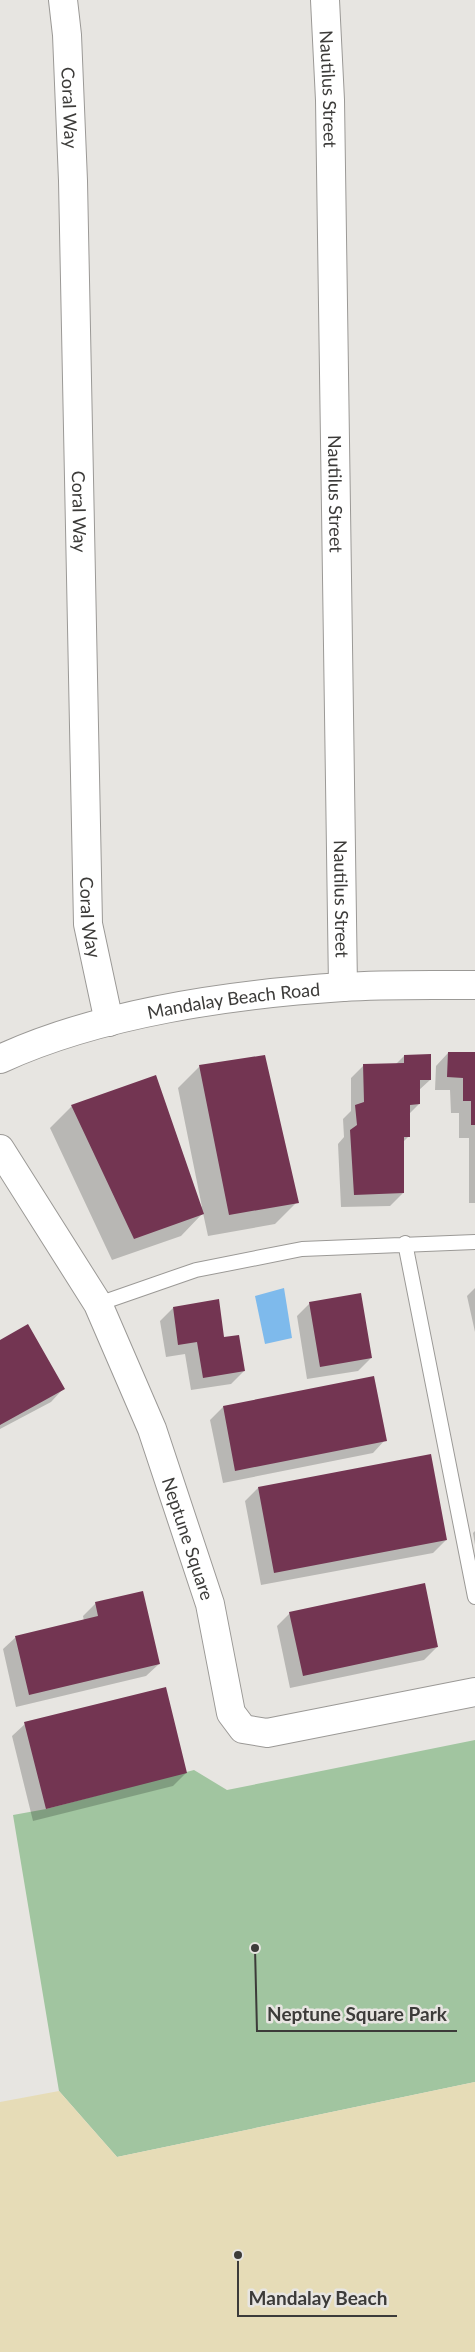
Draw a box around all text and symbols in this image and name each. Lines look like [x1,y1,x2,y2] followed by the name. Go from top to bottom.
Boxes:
[316,30,342,148] street label: Nautilus Street
[57,66,83,150] street label: Coral Way
[324,435,348,553] street label: Nautilus Street
[68,471,92,553] street label: Coral Way
[330,840,354,958] street label: Nautilus Street
[76,876,106,961] street label: Coral Way
[145,978,321,1023] street label: Mandalay Beach Road
[158,1474,219,1603] street label: Neptune Square
[257,1997,457,2031] callout: Neptune Square Park
[267,2002,448,2025] text: Neptune Square Park
[238,2282,397,2316] callout: Mandalay Beach
[249,2286,387,2309] text: Mandalay Beach

